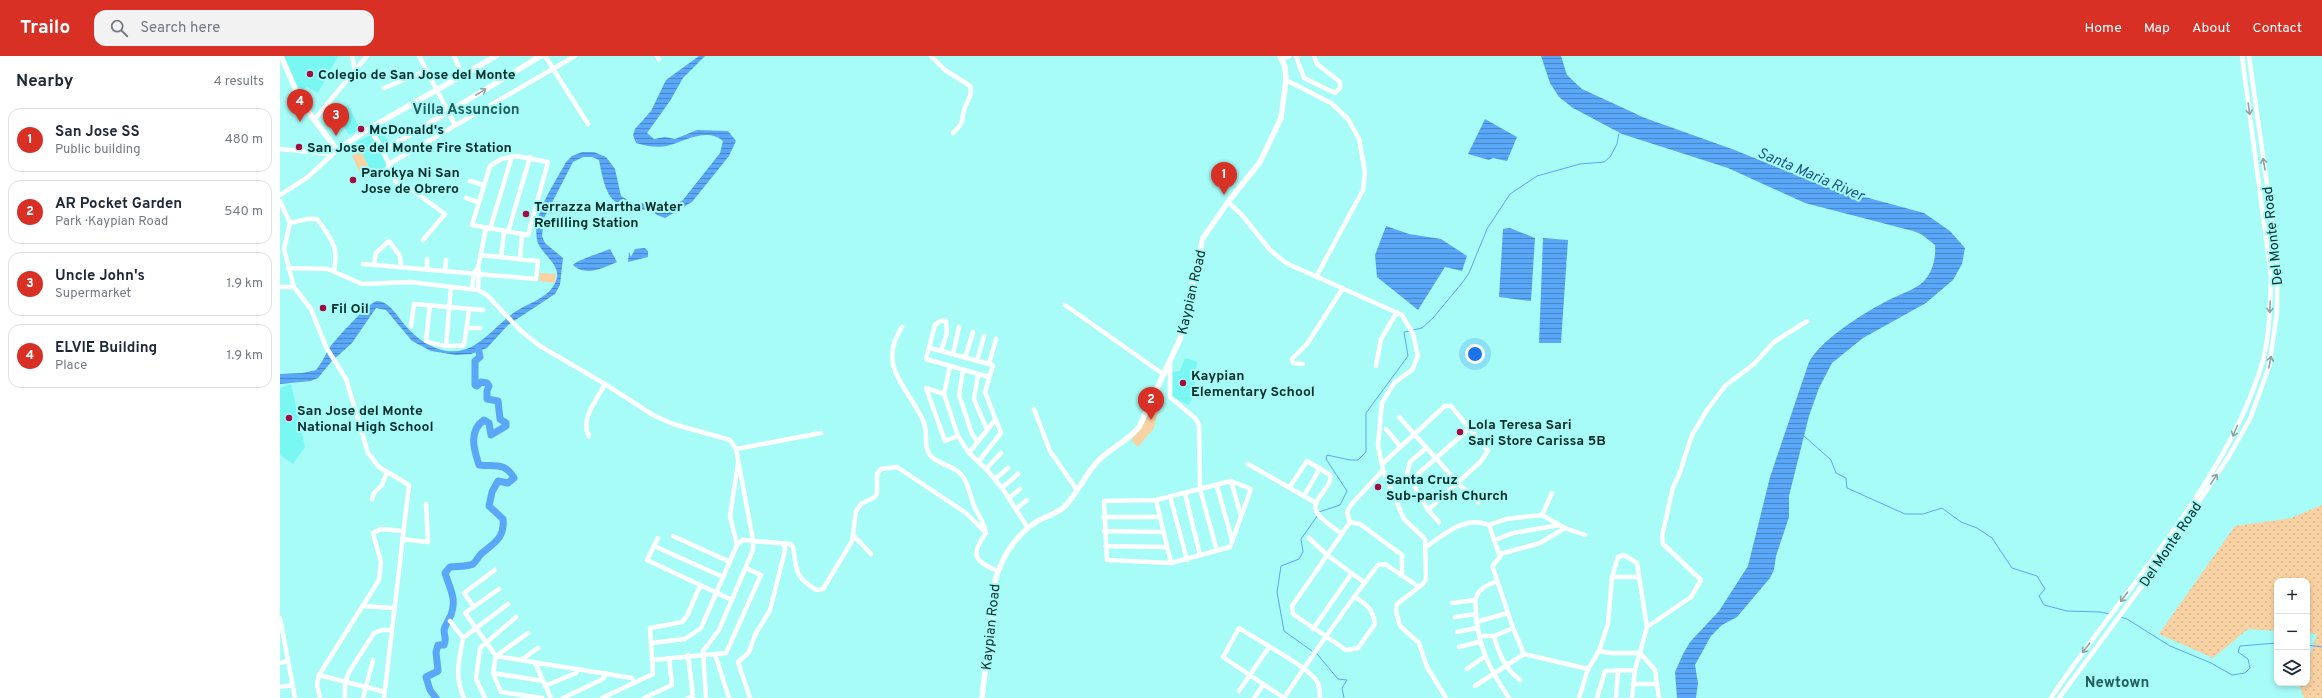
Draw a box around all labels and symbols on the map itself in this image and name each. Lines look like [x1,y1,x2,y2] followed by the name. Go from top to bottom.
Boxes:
[318,67,516,84] place label: Colegio de San Jose del Monte
[305,69,315,79] marker: Colegio de San Jose del Monte
[475,88,486,96] one-way arrow
[287,89,313,122] pin: 4
[412,101,520,120] district label: Villa Assuncion
[2245,102,2253,115] one-way arrow
[323,103,349,136] pin: 3
[369,122,444,139] place label: McDonald's
[356,124,366,134] marker: McDonald's
[307,140,512,157] place label: San Jose del Monte Fire Station
[294,142,304,152] marker: San Jose del Monte Fire Station
[1754,144,1868,207] water label: Santa Maria River
[2260,158,2268,171] one-way arrow
[1211,162,1237,195] pin: 1
[361,165,460,198] place label: Parokya Ni San Jose de Obrero
[348,175,358,185] marker: Parokya Ni San Jose de Obrero
[2260,186,2287,286] street label: Del Monte Road
[534,199,683,232] place label: Terrazza Martha Water Refilling Station
[521,209,531,219] marker: Terrazza Martha Water Refilling Station
[1174,248,1210,336] street label: Kaypian Road
[2267,300,2274,313] one-way arrow
[331,301,369,318] place label: Fil Oil
[318,303,328,313] marker: Fil Oil
[1465,344,1485,364] your location
[2266,356,2274,369] one-way arrow
[1191,368,1315,401] place label: Kaypian Elementary School
[1178,378,1188,388] marker: Kaypian Elementary School
[1138,387,1164,420] pin: 2
[297,403,434,436] place label: San Jose del Monte National High School
[284,413,294,423] marker: San Jose del Monte National High School
[1468,417,1606,450] place label: Lola Teresa Sari Sari Store Carissa 5B
[2231,425,2238,437] one-way arrow
[1455,427,1465,437] marker: Lola Teresa Sari Sari Store Carissa 5B
[1386,472,1508,505] place label: Santa Cruz Sub-parish Church
[2210,473,2218,484] one-way arrow
[1373,482,1383,492] marker: Santa Cruz Sub-parish Church
[2137,499,2206,591] street label: Del Monte Road
[979,583,1004,671] street label: Kaypian Road
[2120,592,2128,603] one-way arrow
[2082,642,2090,653] one-way arrow
[2085,674,2149,693] district label: Newtown

